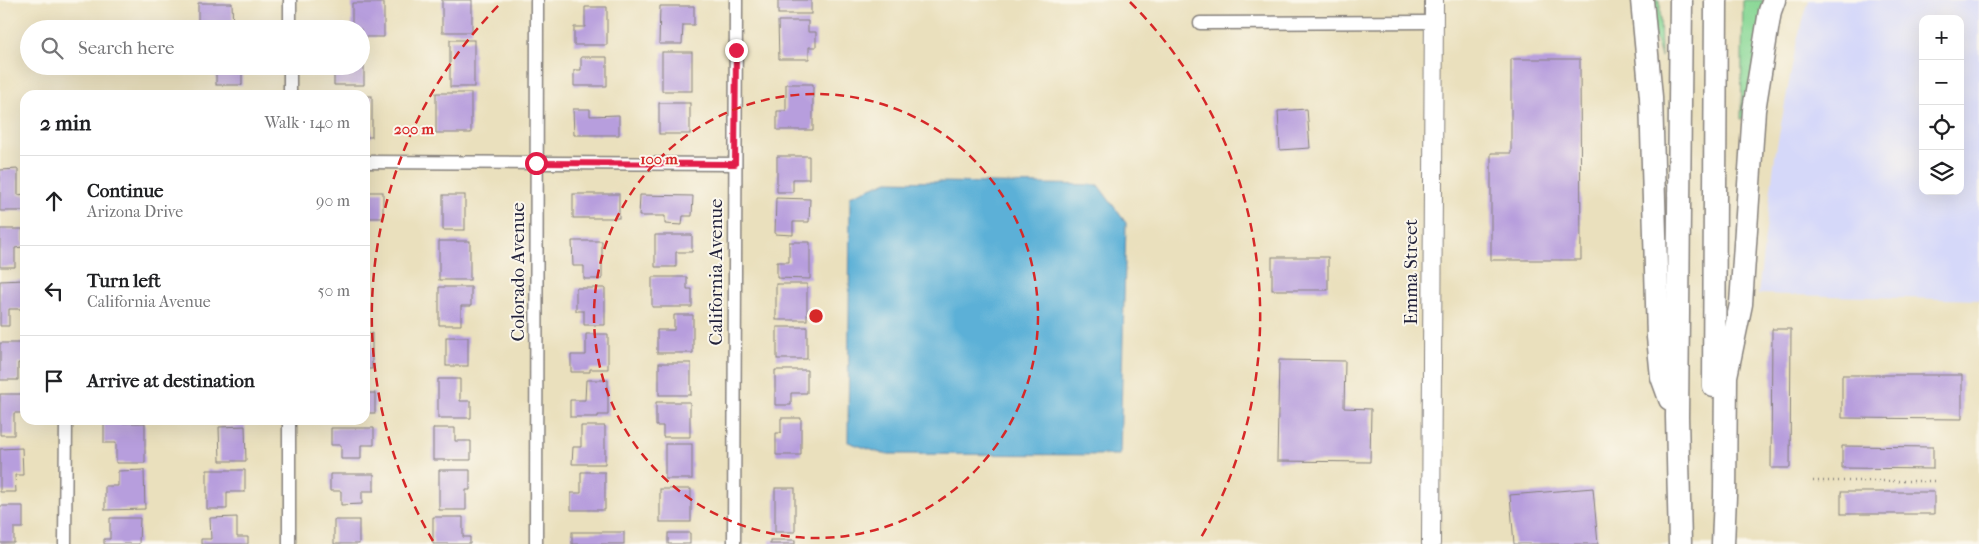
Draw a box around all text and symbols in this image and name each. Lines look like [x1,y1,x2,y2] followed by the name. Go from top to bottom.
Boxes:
[1919,15,1964,195] map controls
[1919,15,1964,60] button: +
[20,20,370,75] search box
[38,34,66,62] icon: search
[78,37,174,59] text: Search here
[725,39,748,62] route end
[1919,60,1964,105] button: −
[1919,105,1964,150] button: locate
[40,111,91,135] text: 2 min
[265,113,350,132] text: Walk · 140 m
[394,120,434,138] text: 200 m
[640,150,678,168] text: 100 m
[1919,150,1964,195] button: layers
[525,152,548,175] route start
[87,180,163,202] text: Continue
[40,187,68,215] icon: ahead
[316,191,350,210] text: 90 m
[705,199,727,345] street label: California Avenue
[87,202,183,221] text: Arizona Drive
[507,202,529,342] street label: Colorado Avenue
[1400,219,1422,325] street label: Emma Street
[87,270,161,292] text: Turn left
[40,277,68,305] icon: left
[318,281,350,300] text: 50 m
[87,292,211,311] text: California Avenue
[807,307,825,325] centre of rings
[40,367,68,395] icon: arrive
[87,370,255,392] text: Arrive at destination

